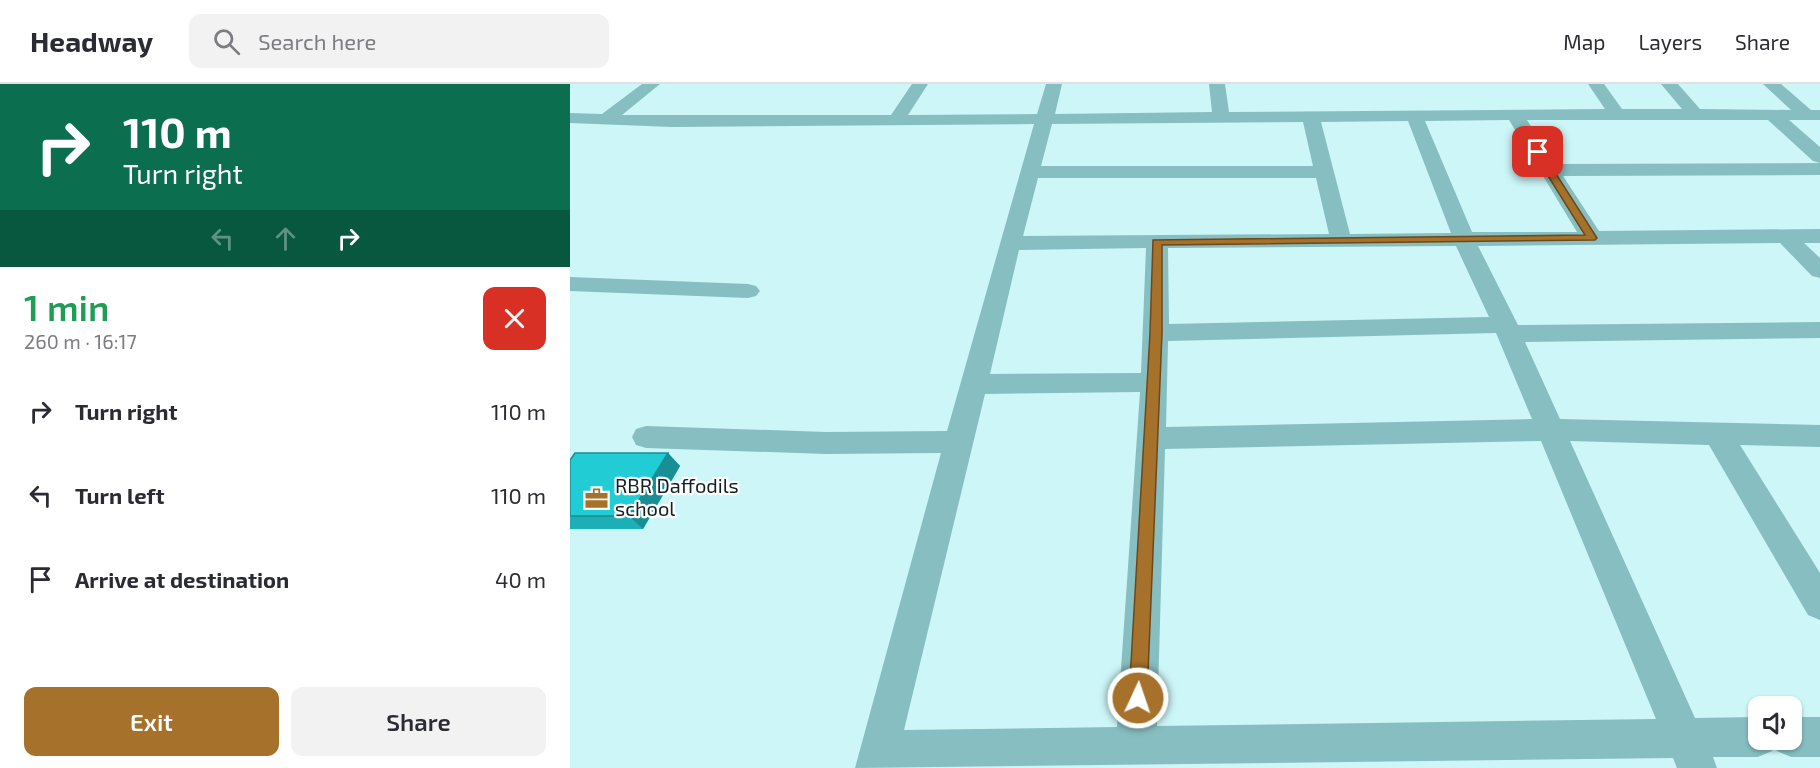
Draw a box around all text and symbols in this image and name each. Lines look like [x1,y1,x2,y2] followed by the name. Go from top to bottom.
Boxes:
[189,14,609,68] search box
[30,24,153,58] text: Headway
[210,25,243,58] icon: search
[258,28,376,54] text: Search here
[1563,29,1605,54] text: Map
[1638,29,1702,54] text: Layers
[1735,29,1790,54] text: Share
[123,106,232,156] text: 110 m
[24,108,102,186] icon: right
[1512,126,1563,177] pin
[1521,135,1554,168] icon: arrive
[123,157,243,189] text: Turn right
[206,222,239,255] icon: left
[269,222,302,255] icon: ahead
[332,222,365,255] icon: right
[24,285,109,328] text: 1 min
[483,287,546,350] button: close
[24,329,137,353] text: 260 m · 16:17
[24,395,57,428] icon: right
[75,398,177,424] text: Turn right
[491,398,546,424] text: 110 m
[615,473,739,520] place label: RBR Daffodils school
[24,479,57,512] icon: left
[75,482,164,508] text: Turn left
[491,482,546,508] text: 110 m
[584,485,610,511] office icon: RBR Daffodils school
[24,563,57,596] icon: arrive
[75,566,289,592] text: Arrive at destination
[495,566,546,592] text: 40 m
[1106,666,1170,730] position arrow
[24,687,279,756] button: Exit
[291,687,546,756] button: Share
[1748,696,1802,750] map controls
[1748,696,1802,750] button: sound

